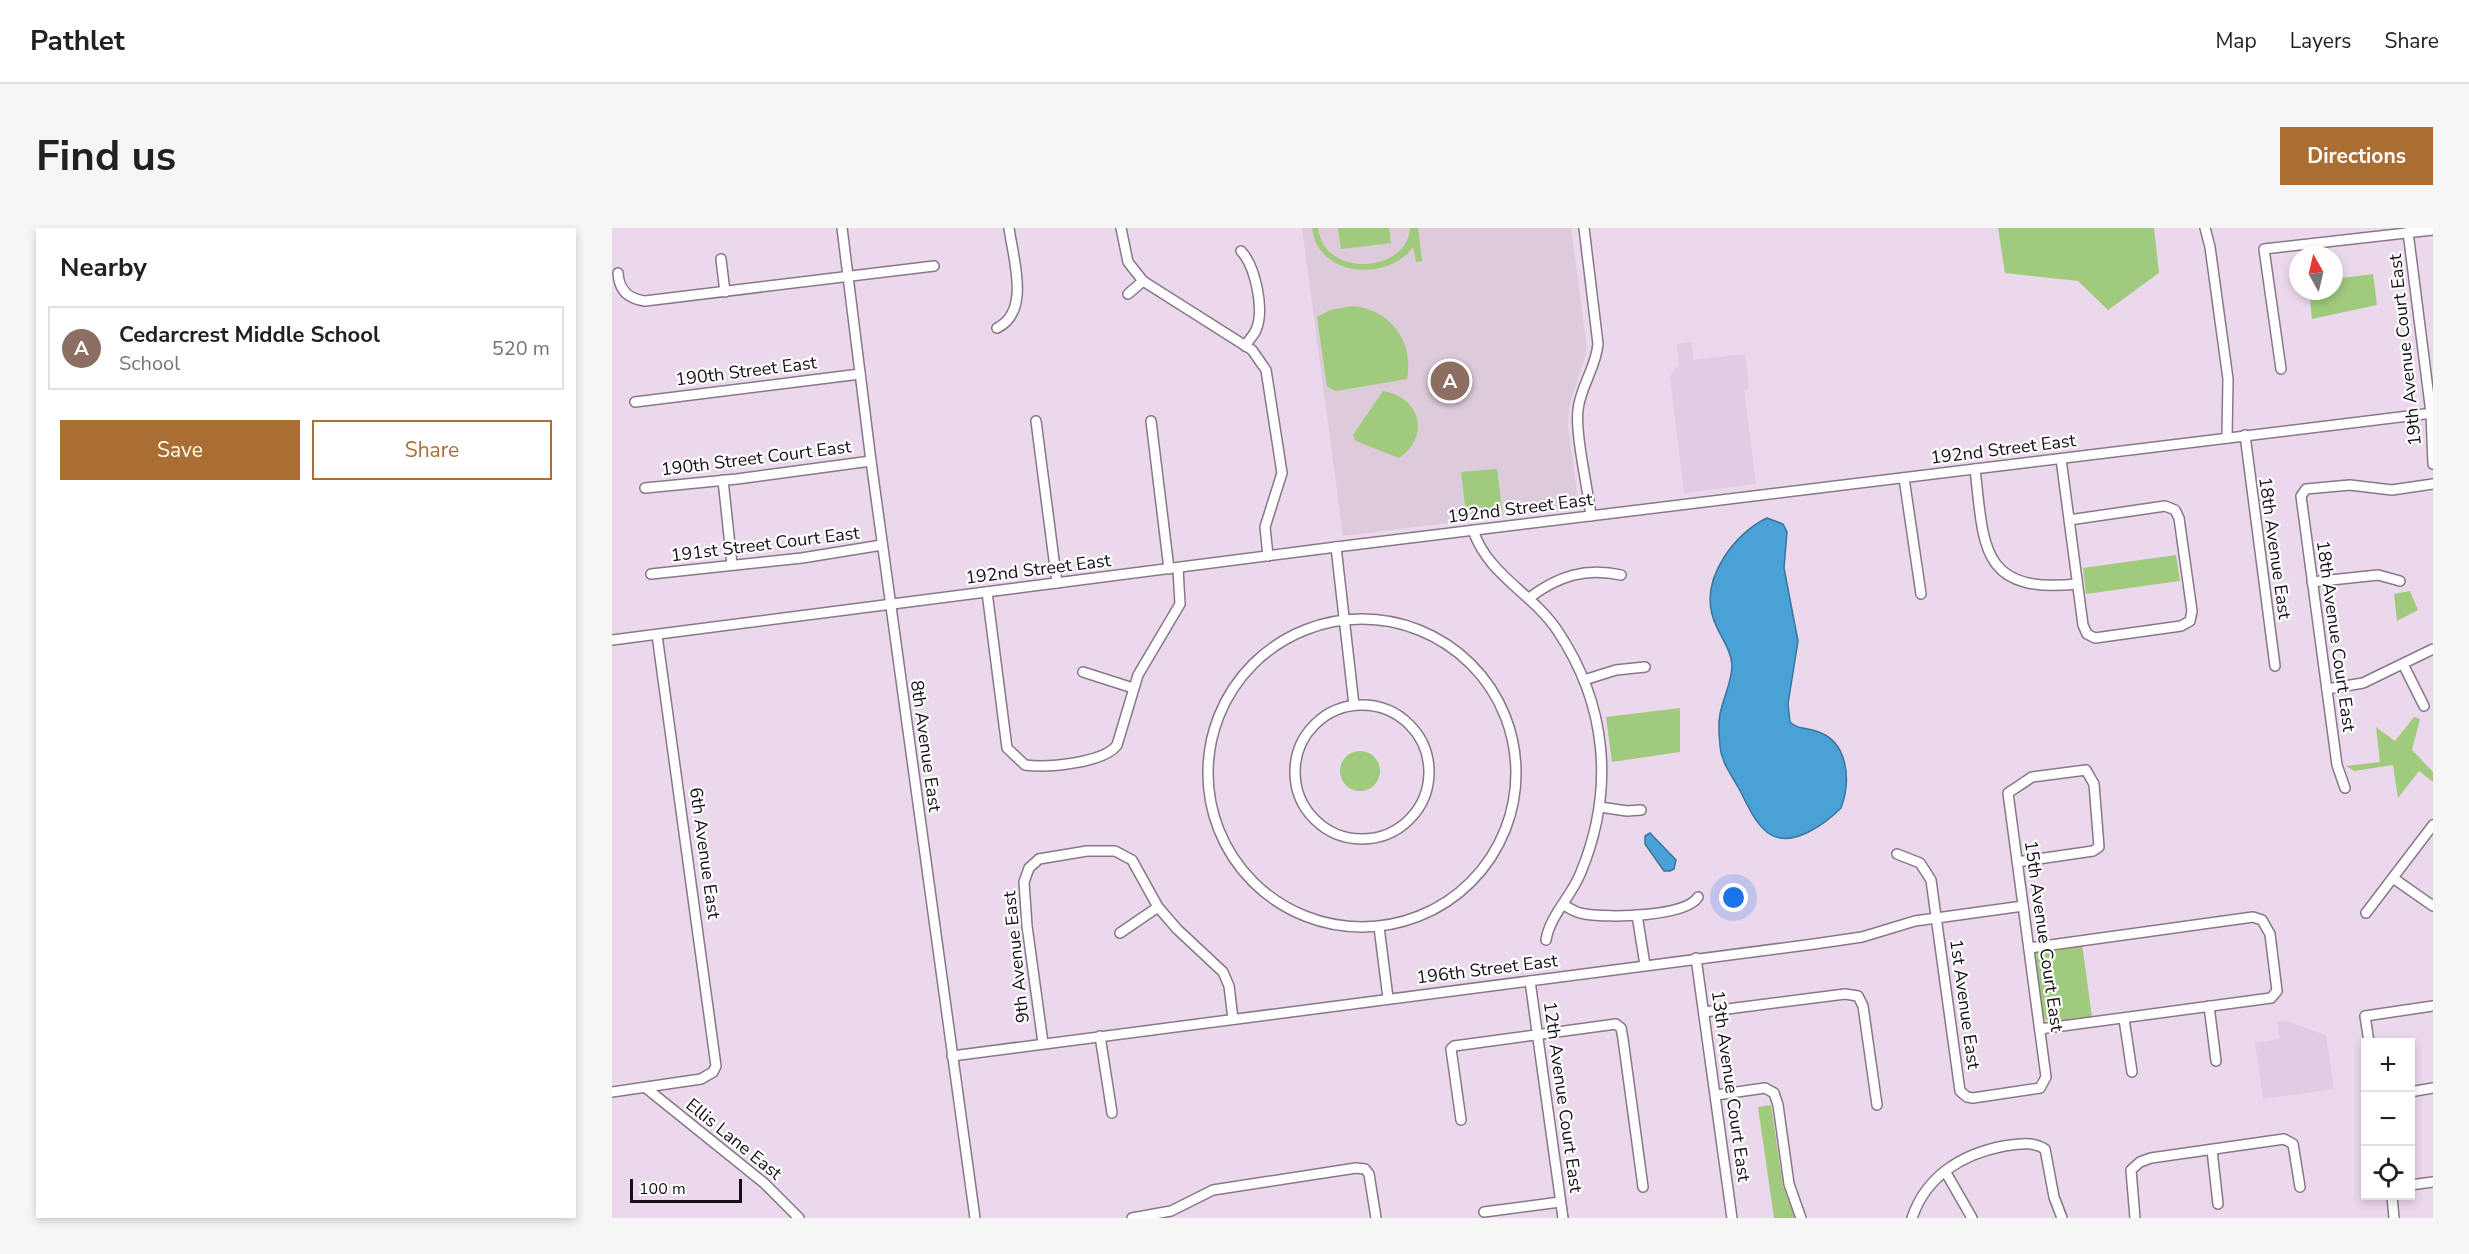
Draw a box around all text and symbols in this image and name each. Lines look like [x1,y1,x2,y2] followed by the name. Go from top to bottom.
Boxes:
[30,22,125,60] text: Pathlet
[2215,27,2257,55] text: Map
[2290,27,2351,55] text: Layers
[2384,27,2439,55] text: Share
[2280,127,2433,185] button: Directions
[36,128,176,185] text: Find us
[2289,246,2343,300] north arrow
[60,250,147,285] text: Nearby
[2383,252,2427,447] street label: 19th Avenue Court East
[119,320,380,350] text: Cedarcrest Middle School
[74,335,89,362] text: A
[492,335,550,362] text: 520 m
[119,350,180,377] text: School
[674,350,819,392] street label: 190th Street East
[1430,358,1470,404] pin: A
[60,420,300,480] button: Save
[312,420,552,480] button: Share
[1929,428,2078,470] street label: 192nd Street East
[660,434,853,482] street label: 190th Street Court East
[2253,475,2297,621] street label: 18th Avenue East
[1446,487,1595,529] street label: 192nd Street East
[669,520,861,567] street label: 191st Street Court East
[2311,539,2361,734] street label: 18th Avenue Court East
[964,548,1113,590] street label: 192nd Street East
[905,679,947,814] street label: 8th Avenue East
[684,786,726,921] street label: 6th Avenue East
[2019,839,2069,1034] street label: 15th Avenue Court East
[1719,883,1748,912] your location
[997,889,1035,1024] street label: 9th Avenue East
[1944,937,1986,1071] street label: 1st Avenue East
[1415,948,1560,990] street label: 196th Street East
[1706,989,1756,1184] street label: 13th Avenue Court East
[1538,1000,1588,1195] street label: 12th Avenue Court East
[2361,1038,2415,1200] map controls
[2361,1038,2415,1092] button: +
[2361,1092,2415,1146] button: −
[681,1093,788,1186] street label: Ellis Lane East
[2361,1146,2415,1200] button: locate
[630,1176,742,1204] scale bar
[639,1178,686,1200] text: 100 m

